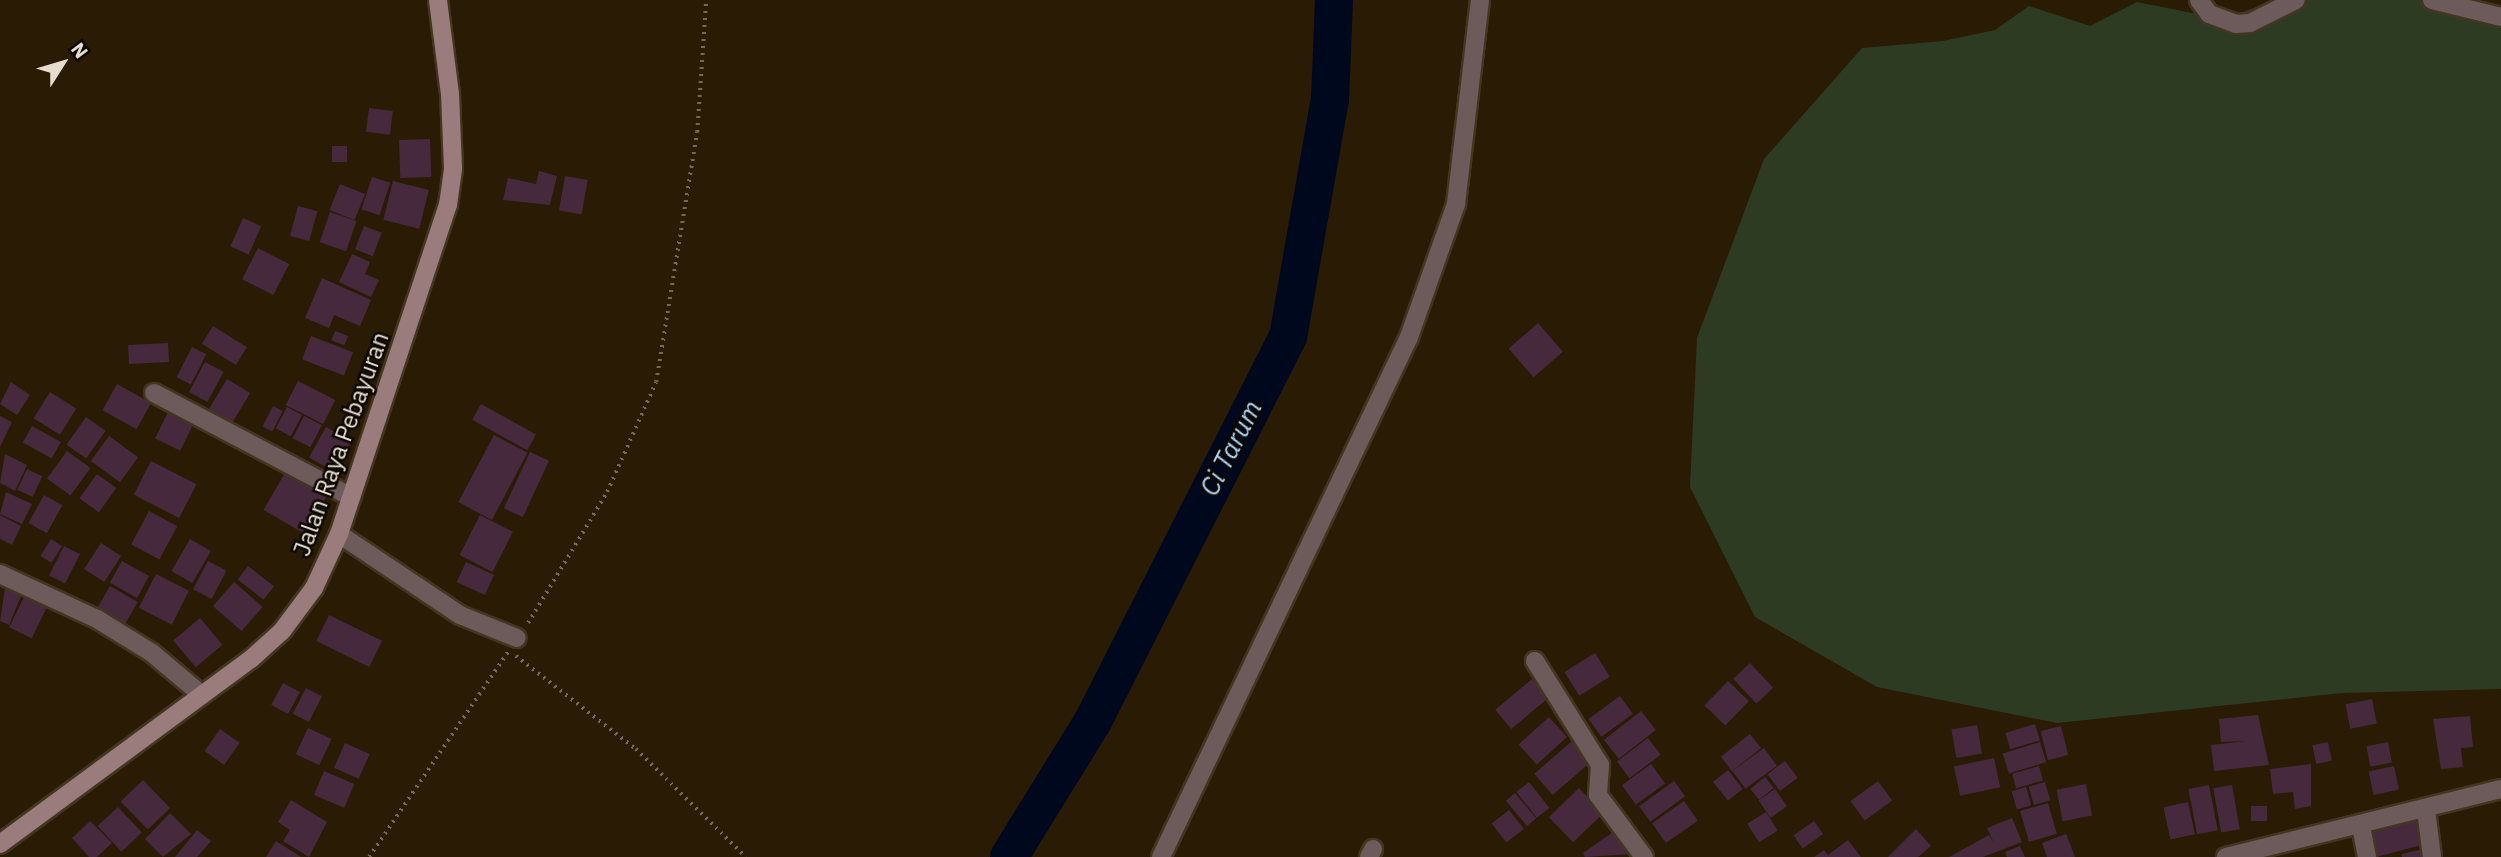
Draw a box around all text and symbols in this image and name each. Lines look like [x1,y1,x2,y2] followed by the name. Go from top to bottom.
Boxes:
[28,28,98,98] north arrow
[66,38,93,63] text: N
[287,328,395,560] street label: Jalan Raya Pebayuran
[1194,395,1268,501] water label: Ci Tarum

